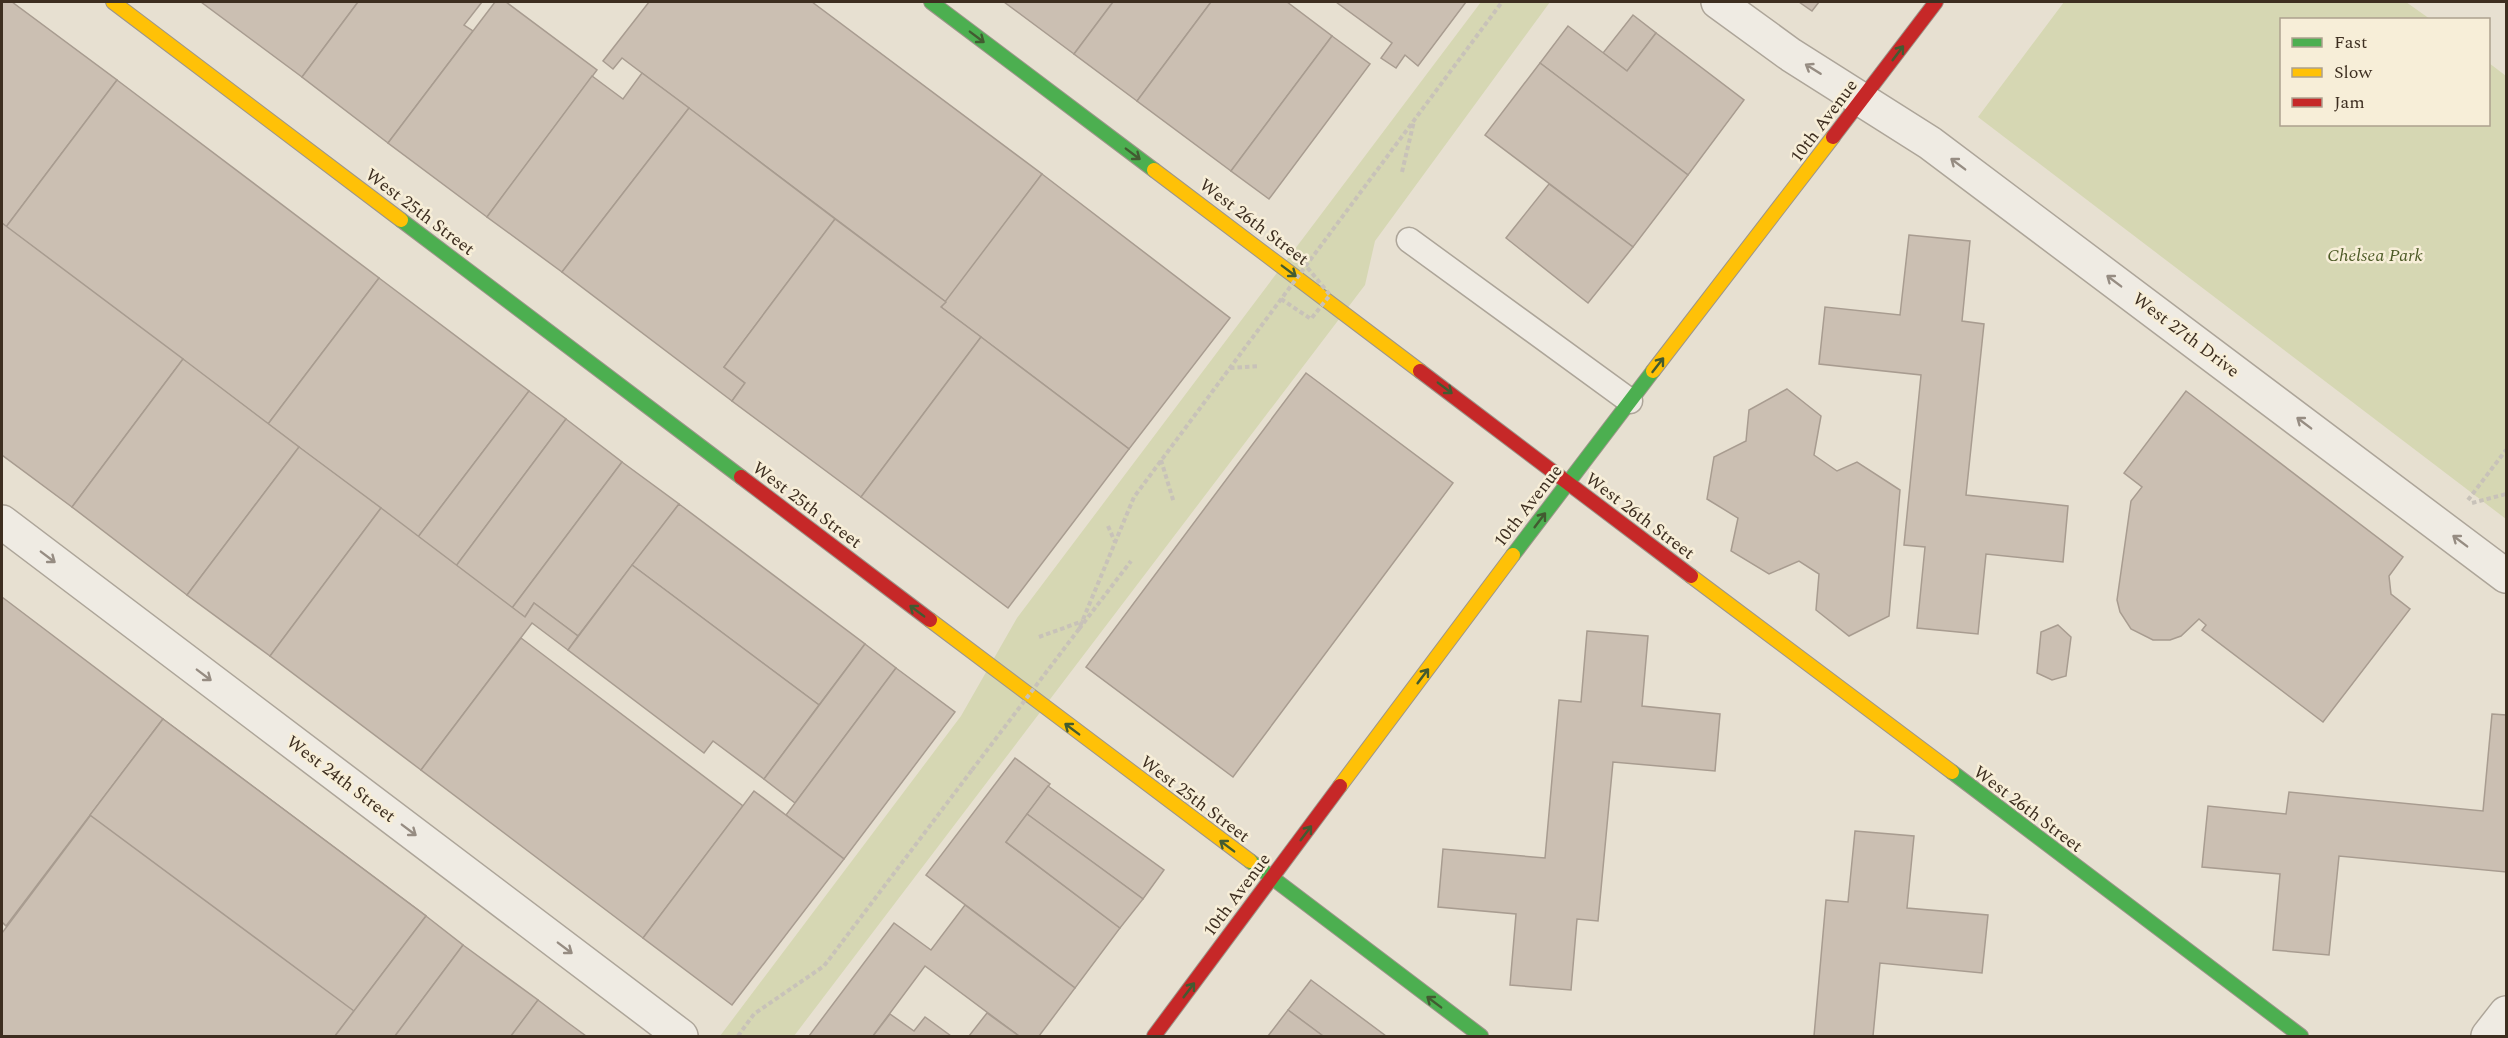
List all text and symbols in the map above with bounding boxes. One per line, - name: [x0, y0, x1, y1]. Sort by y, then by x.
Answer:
- legend: [2280, 18, 2490, 126]
- text: Fast: [2334, 29, 2367, 56]
- one-way arrow: [969, 30, 985, 43]
- one-way arrow: [1891, 45, 1904, 61]
- text: Slow: [2334, 59, 2373, 86]
- one-way arrow: [1805, 63, 1822, 75]
- street label: 10th Avenue: [1783, 73, 1865, 169]
- text: Jam: [2334, 89, 2365, 116]
- one-way arrow: [1125, 147, 1141, 160]
- one-way arrow: [1951, 158, 1967, 170]
- street label: West 25th Street: [360, 162, 480, 262]
- street label: West 26th Street: [1194, 172, 1314, 272]
- park label: Chelsea Park: [2327, 242, 2423, 269]
- one-way arrow: [1281, 265, 1297, 277]
- one-way arrow: [2107, 275, 2123, 288]
- street label: West 27th Drive: [2127, 286, 2245, 384]
- one-way arrow: [1651, 358, 1664, 374]
- one-way arrow: [1437, 381, 1453, 394]
- one-way arrow: [2296, 417, 2312, 430]
- street label: West 25th Street: [747, 455, 867, 555]
- street label: 10th Avenue: [1487, 459, 1569, 553]
- street label: West 26th Street: [1580, 466, 1700, 566]
- one-way arrow: [1533, 513, 1546, 529]
- one-way arrow: [2452, 534, 2468, 547]
- one-way arrow: [40, 551, 56, 563]
- one-way arrow: [909, 604, 925, 617]
- one-way arrow: [195, 668, 211, 681]
- one-way arrow: [1416, 669, 1429, 685]
- one-way arrow: [1064, 722, 1080, 735]
- street label: West 24th Street: [281, 729, 401, 829]
- street label: West 25th Street: [1135, 749, 1255, 849]
- street label: West 26th Street: [1968, 759, 2088, 859]
- one-way arrow: [401, 824, 417, 837]
- one-way arrow: [1300, 825, 1313, 841]
- one-way arrow: [1220, 840, 1236, 853]
- street label: 10th Avenue: [1196, 847, 1278, 943]
- one-way arrow: [556, 942, 572, 955]
- one-way arrow: [1183, 982, 1195, 998]
- one-way arrow: [1426, 995, 1442, 1008]

